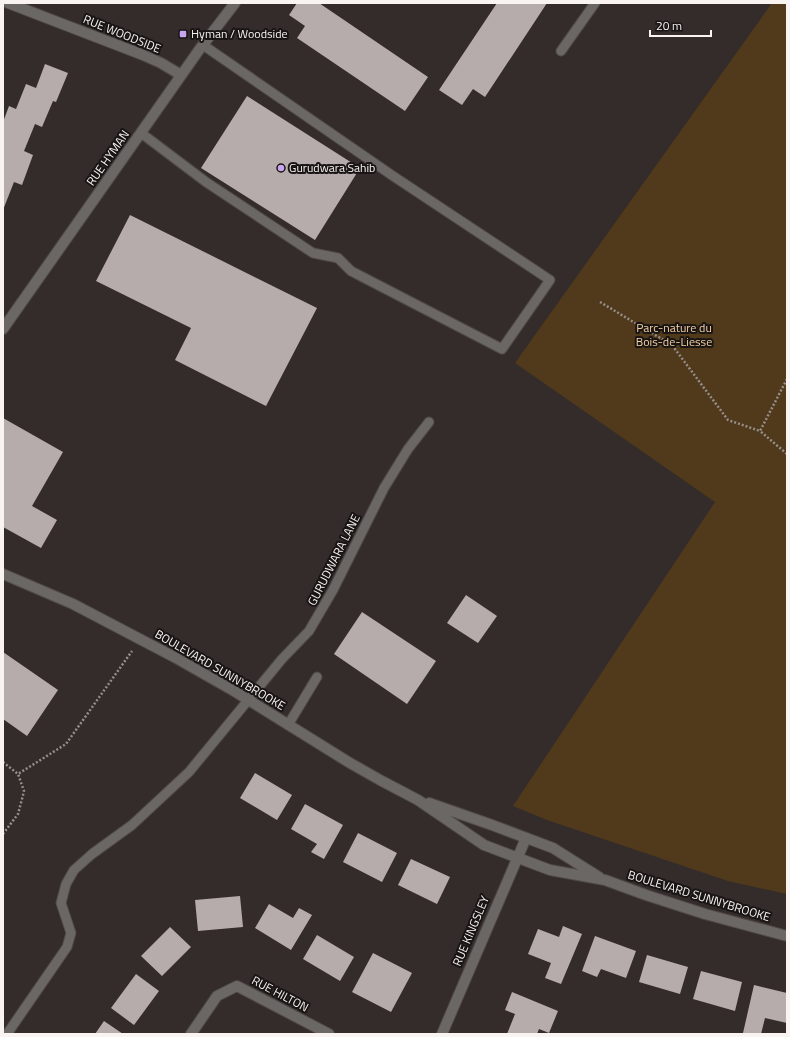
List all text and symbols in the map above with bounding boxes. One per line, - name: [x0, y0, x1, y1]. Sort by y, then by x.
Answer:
- street label: RUE WOODSIDE: [80, 9, 164, 58]
- scale bar: [650, 12, 711, 38]
- text: 20 m: [656, 16, 682, 35]
- place label: Hyman / Woodside: [191, 24, 288, 43]
- marker: Hyman / Woodside: [178, 29, 188, 39]
- street label: RUE HYMAN: [81, 126, 134, 189]
- place label: Gurudwara Sahib: [289, 158, 375, 177]
- marker: Gurudwara Sahib: [276, 163, 286, 173]
- park label: Parc-nature du Bois-de-Liesse: [636, 318, 712, 351]
- street label: GURUDWARA LANE: [302, 510, 365, 609]
- street label: BOULEVARD SUNNYBROOKE: [151, 624, 289, 715]
- street label: BOULEVARD SUNNYBROOKE: [626, 865, 773, 926]
- street label: RUE KINGSLEY: [447, 892, 494, 969]
- street label: RUE HILTON: [248, 971, 312, 1017]

